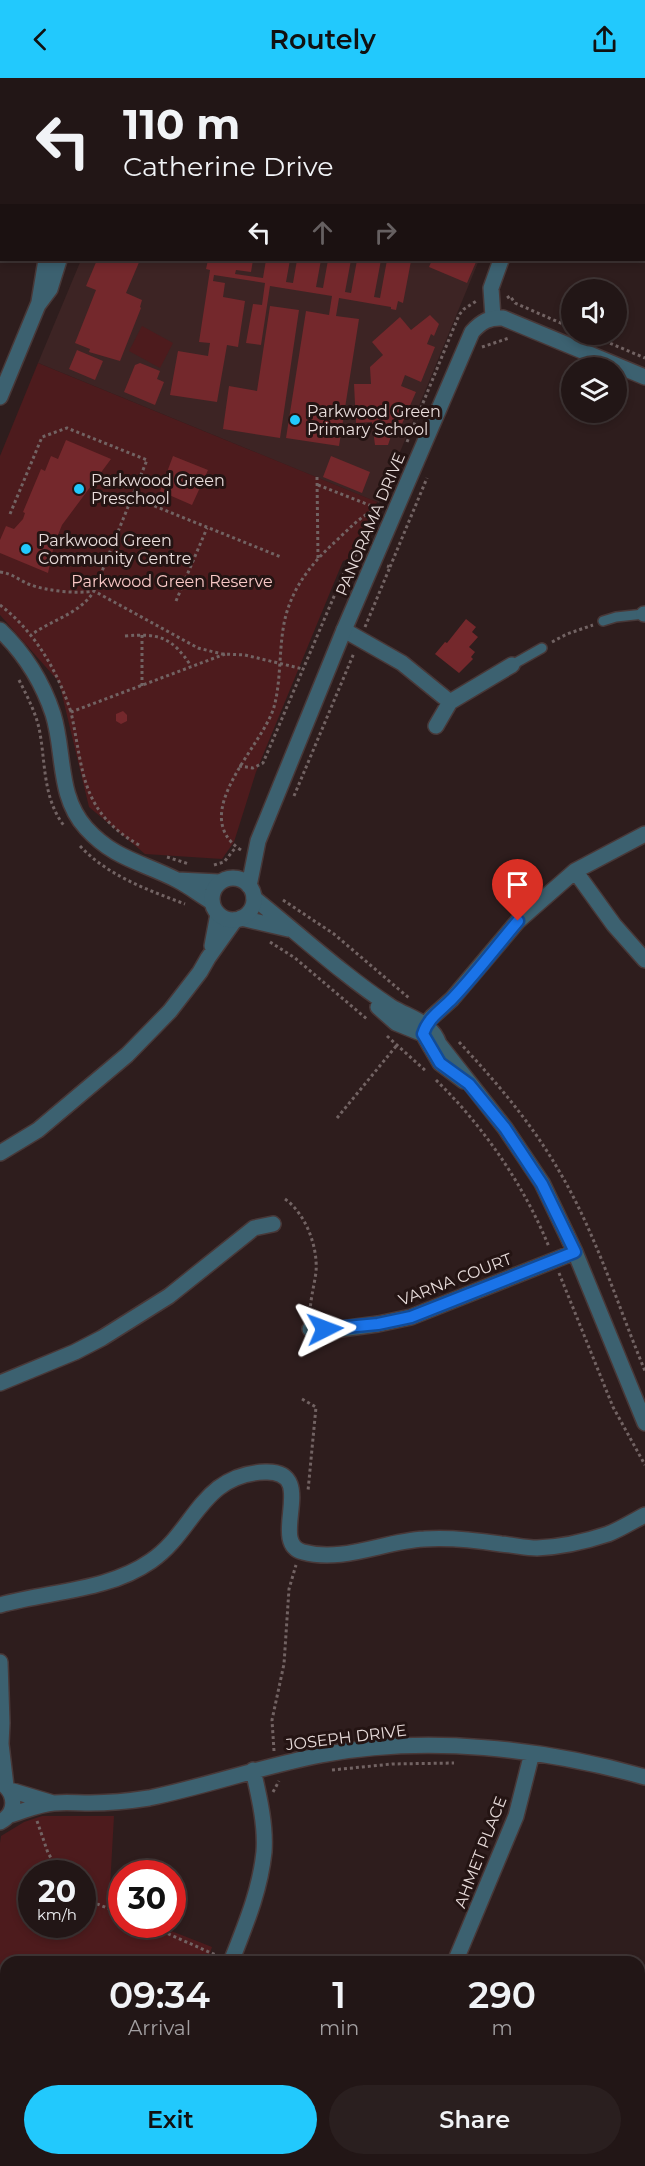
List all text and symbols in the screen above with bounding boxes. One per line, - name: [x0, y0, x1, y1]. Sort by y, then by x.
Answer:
- icon: back: [24, 23, 57, 56]
- text: Routely: [269, 23, 376, 56]
- icon: share: [588, 23, 621, 56]
- text: 110 m: [123, 98, 240, 150]
- icon: left: [24, 102, 102, 180]
- text: Catherine Drive: [123, 150, 334, 183]
- icon: left: [243, 216, 276, 249]
- icon: ahead: [306, 216, 339, 249]
- icon: right: [369, 216, 402, 249]
- map controls: [561, 279, 627, 423]
- button: sound: [561, 279, 627, 345]
- button: layers: [561, 357, 627, 423]
- place label: Parkwood Green Primary School: [307, 402, 441, 439]
- marker: Parkwood Green Primary School: [288, 413, 302, 427]
- street label: PANORAMA DRIVE: [332, 450, 409, 599]
- place label: Parkwood Green Preschool: [91, 471, 225, 508]
- marker: Parkwood Green Preschool: [72, 482, 86, 496]
- place label: Parkwood Green Community Centre: [38, 531, 191, 568]
- marker: Parkwood Green Community Centre: [19, 542, 33, 556]
- park label: Parkwood Green Reserve: [71, 572, 273, 591]
- pin: [492, 859, 543, 921]
- icon: arrive: [501, 868, 534, 901]
- street label: VARNA COURT: [396, 1249, 515, 1310]
- position arrow: [293, 1297, 357, 1361]
- street label: JOSEPH DRIVE: [284, 1721, 408, 1754]
- street label: AHMET PLACE: [450, 1794, 510, 1911]
- speed limit sign: 30: [108, 1860, 186, 1938]
- text: 20: [38, 1873, 76, 1910]
- text: km/h: [37, 1905, 77, 1924]
- text: 09:34: [109, 1973, 210, 2017]
- text: 1: [332, 1973, 346, 2017]
- text: 290: [468, 1973, 536, 2017]
- text: Arrival: [128, 2016, 191, 2040]
- text: min: [319, 2016, 359, 2040]
- text: m: [491, 2016, 513, 2040]
- button: Exit: [24, 2085, 317, 2154]
- button: Share: [329, 2085, 621, 2154]

